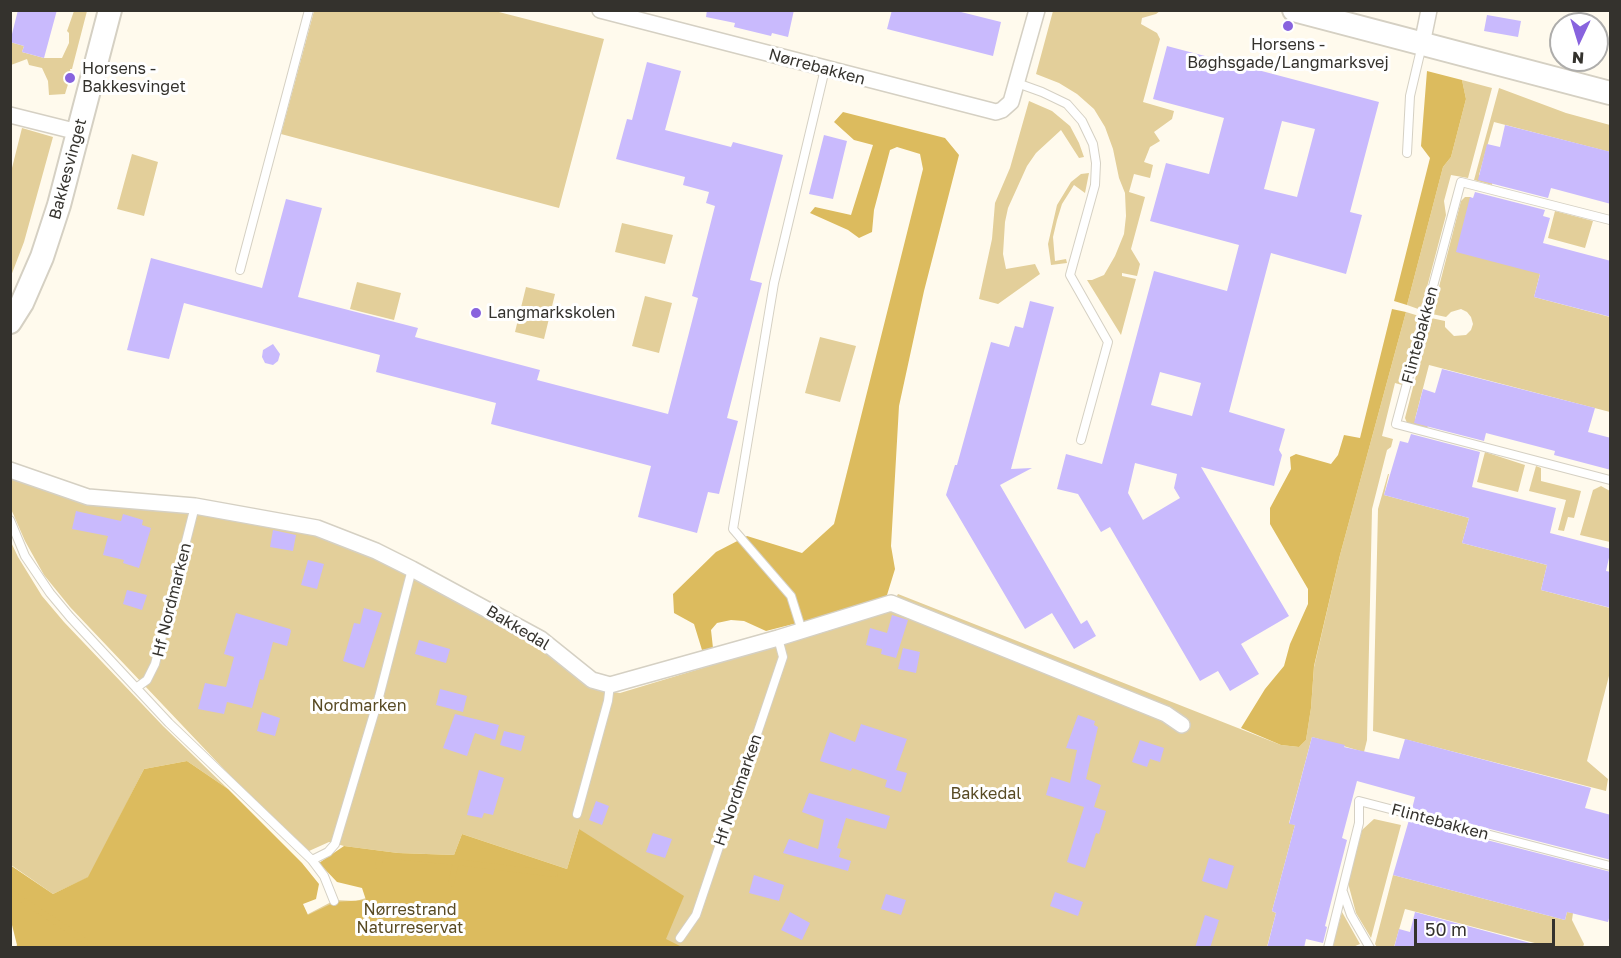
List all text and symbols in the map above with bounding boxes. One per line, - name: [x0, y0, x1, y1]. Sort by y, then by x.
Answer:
- north arrow: [1549, 12, 1609, 72]
- marker: Horsens - Bøghsgade/Langmarksvej: [1281, 19, 1295, 33]
- place label: Horsens - Bøghsgade/Langmarksvej: [1187, 35, 1389, 73]
- street label: Nørrebakken: [767, 45, 867, 89]
- text: N: [1571, 48, 1585, 68]
- place label: Horsens - Bakkesvinget: [82, 59, 186, 97]
- marker: Horsens - Bakkesvinget: [63, 71, 77, 85]
- street label: Bakkesvinget: [45, 116, 91, 222]
- street label: Flintebakken: [1398, 284, 1442, 386]
- place label: Langmarkskolen: [488, 303, 615, 323]
- marker: Langmarkskolen: [469, 306, 483, 320]
- street label: Hf Nordmarken: [149, 541, 195, 659]
- street label: Bakkedal: [483, 602, 553, 654]
- park label: Nordmarken: [312, 696, 406, 716]
- street label: Hf Nordmarken: [710, 732, 766, 848]
- park label: Bakkedal: [951, 784, 1021, 804]
- street label: Flintebakken: [1389, 800, 1491, 844]
- park label: Nørrestrand Naturreservat: [357, 900, 463, 938]
- scale bar: [1417, 907, 1558, 945]
- text: 50 m: [1425, 918, 1467, 940]

